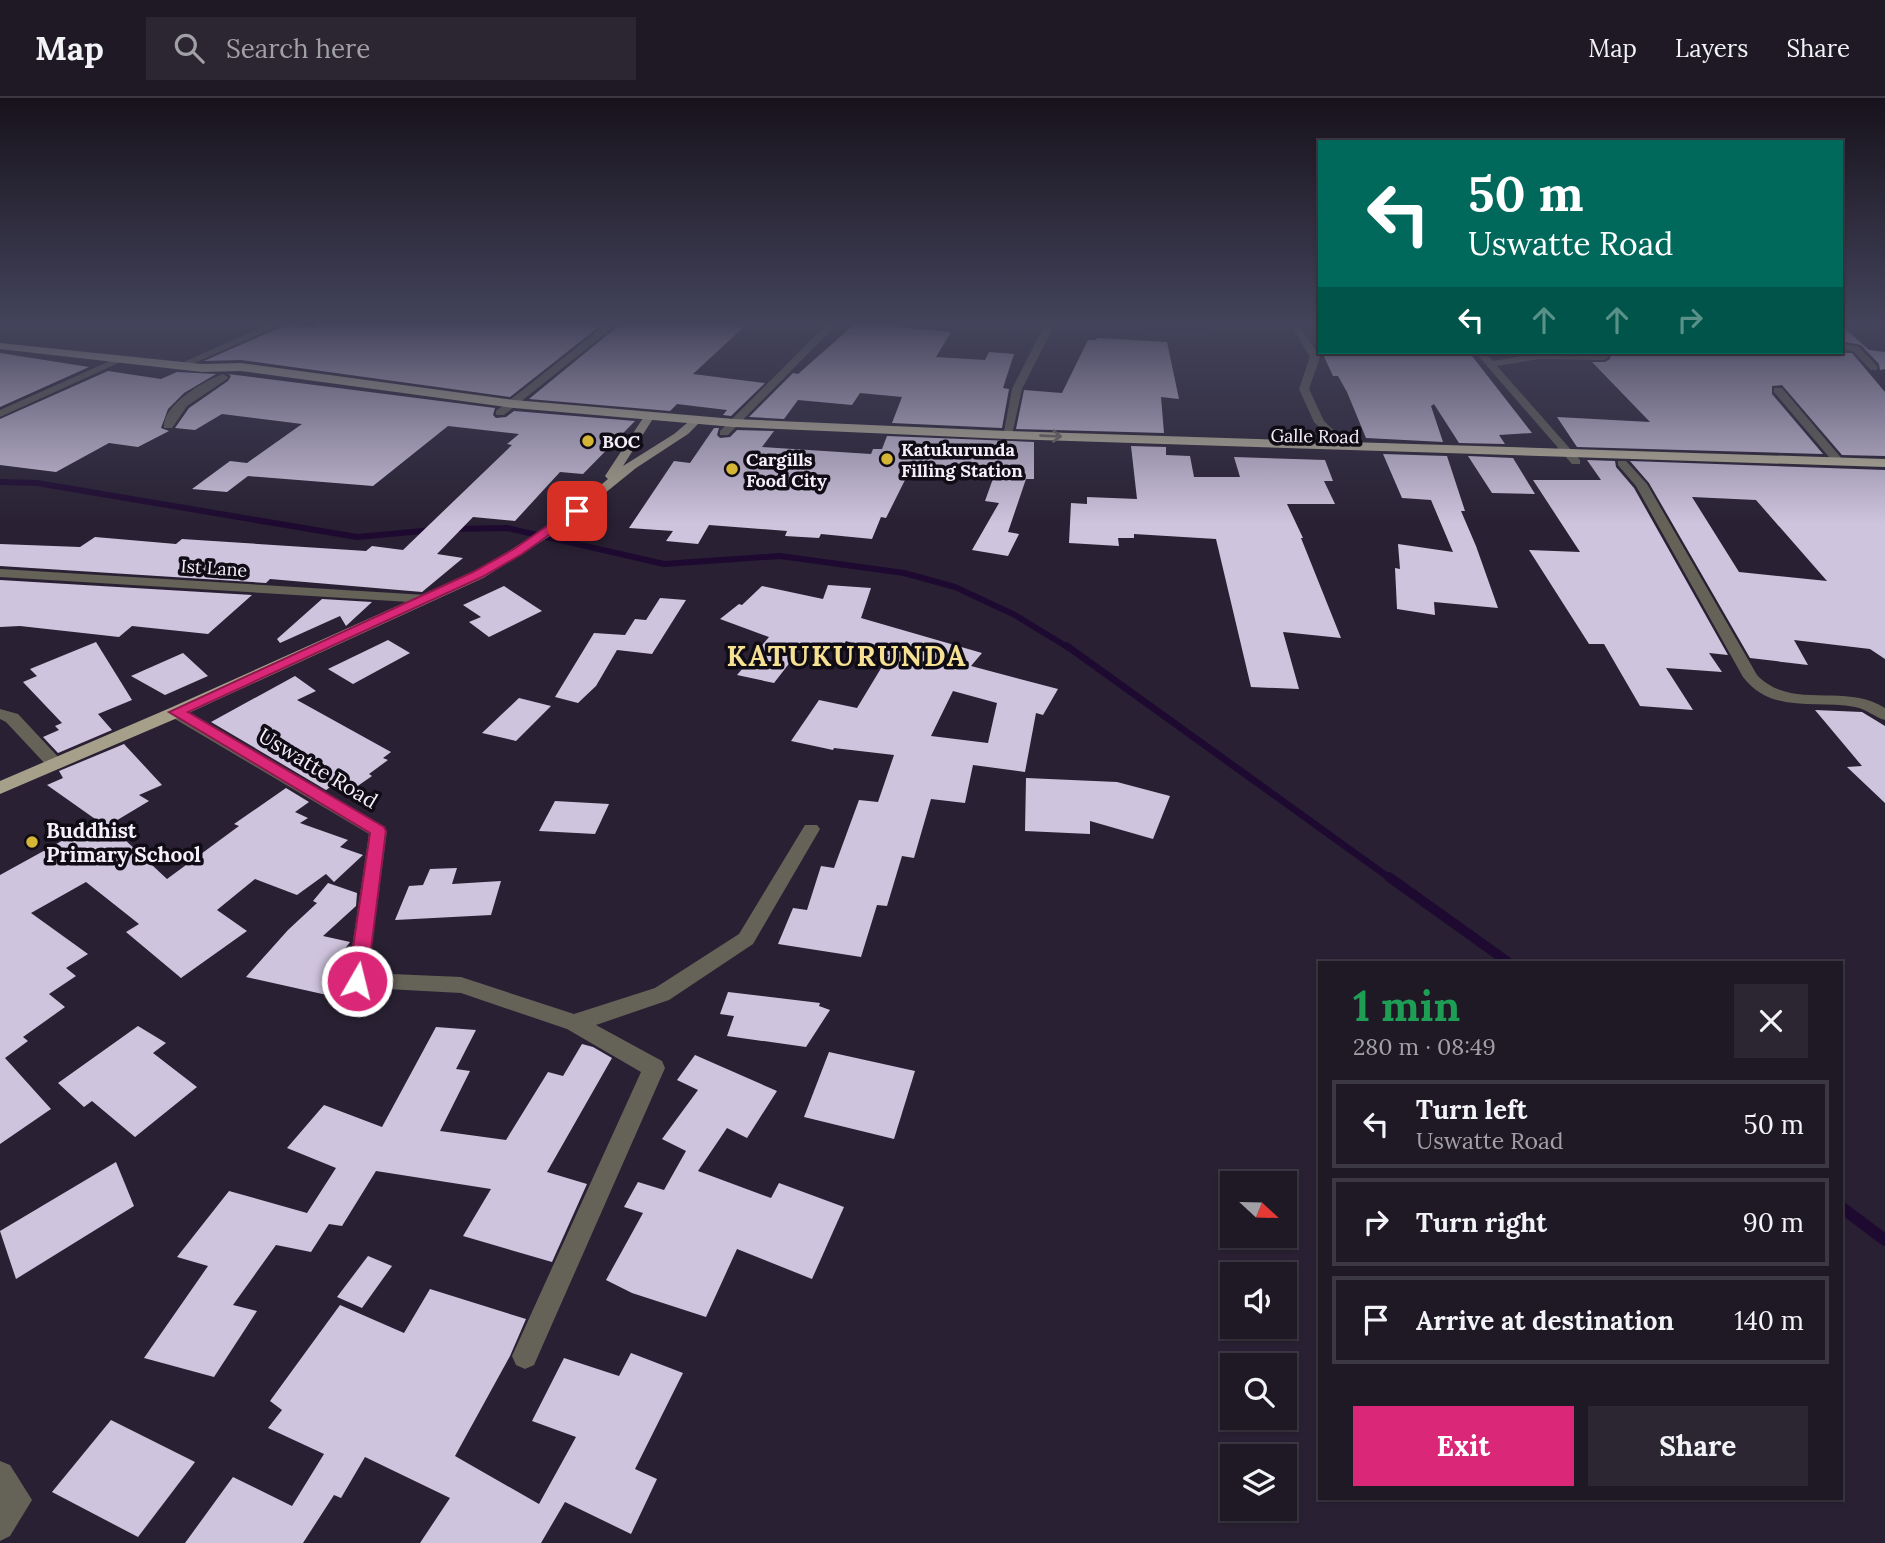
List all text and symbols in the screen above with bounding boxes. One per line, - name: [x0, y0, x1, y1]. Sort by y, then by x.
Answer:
- search box: [146, 17, 636, 80]
- text: Map: [35, 27, 104, 69]
- icon: search: [170, 29, 208, 67]
- text: Search here: [226, 32, 370, 65]
- text: Map: [1588, 33, 1637, 64]
- text: Layers: [1675, 33, 1748, 64]
- text: Share: [1786, 33, 1850, 64]
- text: 50 m: [1468, 162, 1584, 224]
- icon: left: [1353, 168, 1444, 259]
- text: Uswatte Road: [1468, 223, 1673, 264]
- icon: left: [1452, 301, 1490, 339]
- icon: ahead: [1525, 301, 1563, 339]
- icon: ahead: [1598, 301, 1636, 339]
- icon: right: [1671, 301, 1709, 339]
- street label: Galle Road: [1270, 424, 1360, 448]
- place label: BOC: [602, 430, 641, 453]
- one-way arrow: [1039, 430, 1062, 443]
- marker: BOC: [580, 433, 596, 449]
- place label: Katukurunda Filling Station: [901, 438, 1023, 482]
- place label: Cargills Food City: [746, 448, 827, 492]
- marker: Katukurunda Filling Station: [879, 451, 895, 467]
- marker: Cargills Food City: [724, 461, 740, 477]
- pin: [547, 481, 607, 541]
- icon: arrive: [558, 492, 596, 530]
- street label: Ist Lane: [180, 554, 248, 582]
- district label: KATUKURUNDA: [727, 638, 967, 674]
- street label: Uswatte Road: [253, 722, 383, 814]
- place label: Buddhist Primary School: [46, 817, 201, 868]
- marker: Buddhist Primary School: [24, 834, 40, 850]
- position arrow: [320, 944, 394, 1018]
- text: 1 min: [1353, 979, 1460, 1033]
- button: close: [1734, 984, 1808, 1058]
- text: 280 m · 08:49: [1353, 1032, 1496, 1061]
- text: Turn left: [1416, 1093, 1527, 1126]
- icon: left: [1357, 1105, 1395, 1143]
- text: 50 m: [1744, 1108, 1804, 1141]
- text: Uswatte Road: [1416, 1126, 1564, 1155]
- north arrow: [1220, 1171, 1297, 1248]
- map controls: [1220, 1171, 1297, 1521]
- icon: right: [1357, 1203, 1395, 1241]
- text: Turn right: [1416, 1206, 1547, 1239]
- text: 90 m: [1743, 1206, 1804, 1239]
- button: sound: [1220, 1262, 1297, 1339]
- icon: arrive: [1357, 1301, 1395, 1339]
- text: Arrive at destination: [1416, 1304, 1674, 1337]
- text: 140 m: [1734, 1304, 1804, 1337]
- button: search: [1220, 1353, 1297, 1430]
- button: Exit: [1353, 1406, 1574, 1486]
- button: Share: [1588, 1406, 1808, 1486]
- button: layers: [1220, 1444, 1297, 1521]

